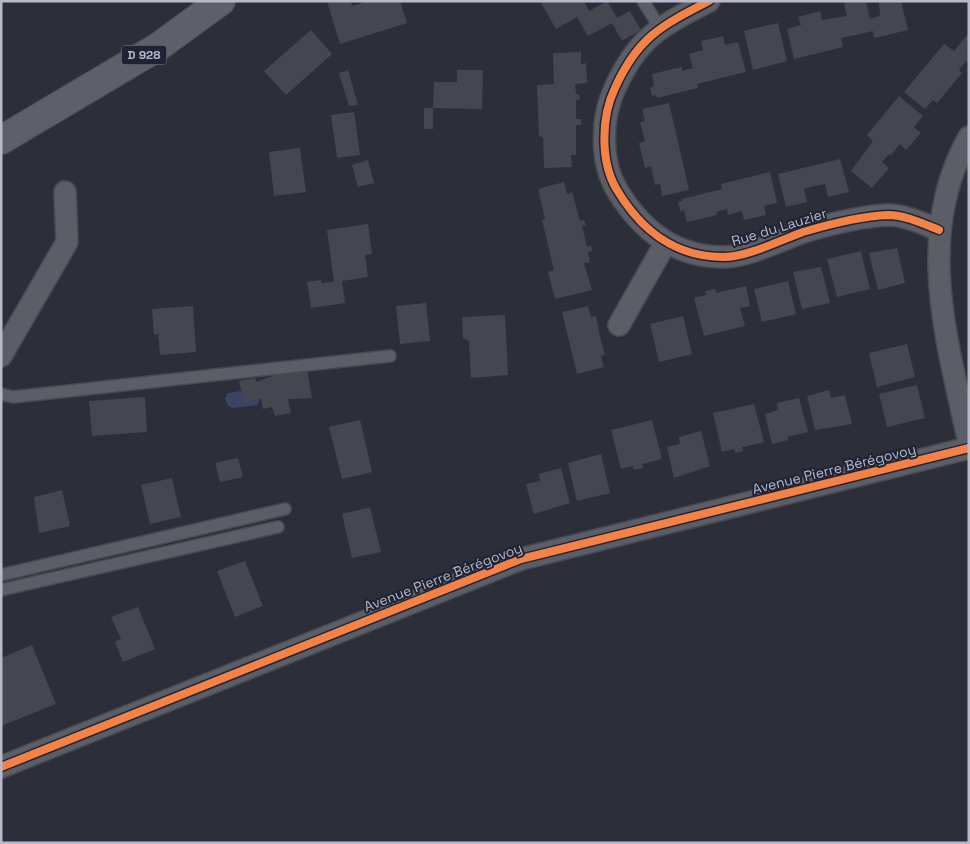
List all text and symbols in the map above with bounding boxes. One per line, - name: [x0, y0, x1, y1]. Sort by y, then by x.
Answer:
- road number: D 928: [122, 46, 166, 64]
- street label: Rue du Lauzier: [729, 204, 829, 250]
- street label: Avenue Pierre Bérégovoy: [750, 440, 918, 498]
- street label: Avenue Pierre Bérégovoy: [361, 538, 525, 616]

